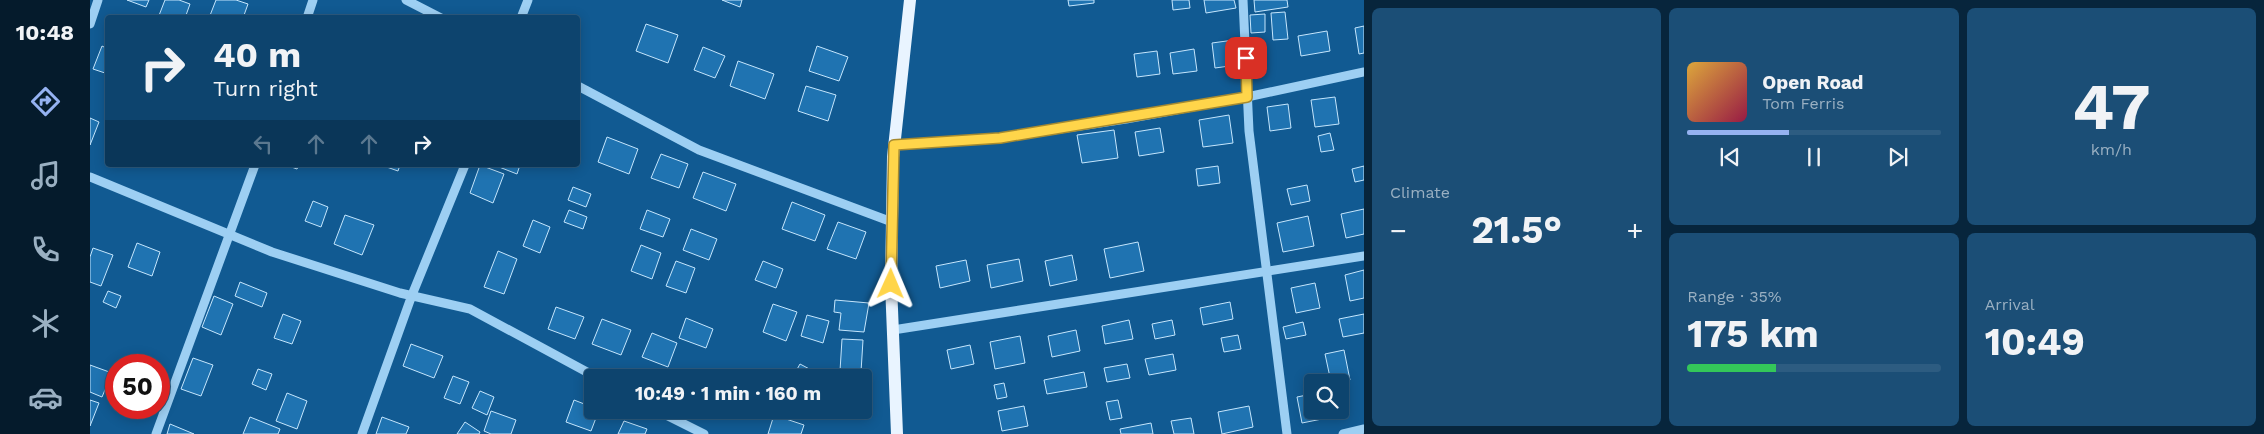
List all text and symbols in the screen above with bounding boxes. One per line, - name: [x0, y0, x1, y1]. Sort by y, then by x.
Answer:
- text: 10:48: [16, 20, 74, 45]
- text: 40 m: [213, 34, 301, 76]
- icon: right: [130, 35, 195, 100]
- pin: [1225, 37, 1267, 79]
- icon: arrive: [1232, 44, 1260, 72]
- text: 47: [2072, 69, 2150, 145]
- text: Open Road: [1762, 71, 1864, 94]
- text: Turn right: [213, 76, 318, 101]
- icon: directions: [28, 84, 63, 119]
- text: Tom Ferris: [1762, 94, 1844, 113]
- icon: left: [249, 130, 277, 158]
- icon: ahead: [302, 130, 330, 158]
- icon: ahead: [355, 130, 383, 158]
- icon: right: [408, 130, 436, 158]
- text: km/h: [2091, 140, 2132, 159]
- icon: previous: [1716, 143, 1744, 171]
- icon: pause: [1800, 143, 1828, 171]
- icon: next: [1884, 143, 1912, 171]
- icon: music: [28, 158, 63, 193]
- text: Climate: [1390, 183, 1450, 202]
- text: 21.5°: [1471, 208, 1562, 252]
- text: −: [1390, 214, 1407, 247]
- text: +: [1626, 214, 1643, 247]
- icon: phone: [28, 232, 63, 267]
- position arrow: [864, 257, 916, 309]
- text: Range · 35%: [1687, 287, 1782, 306]
- text: Arrival: [1985, 295, 2035, 314]
- icon: climate: [28, 306, 63, 341]
- text: 175 km: [1687, 312, 1819, 356]
- text: 10:49: [1985, 320, 2085, 364]
- speed limit sign: 50: [105, 354, 170, 419]
- map controls: [1304, 374, 1349, 419]
- button: search: [1304, 374, 1349, 419]
- icon: car: [28, 380, 63, 415]
- text: 10:49 · 1 min · 160 m: [635, 382, 821, 405]

